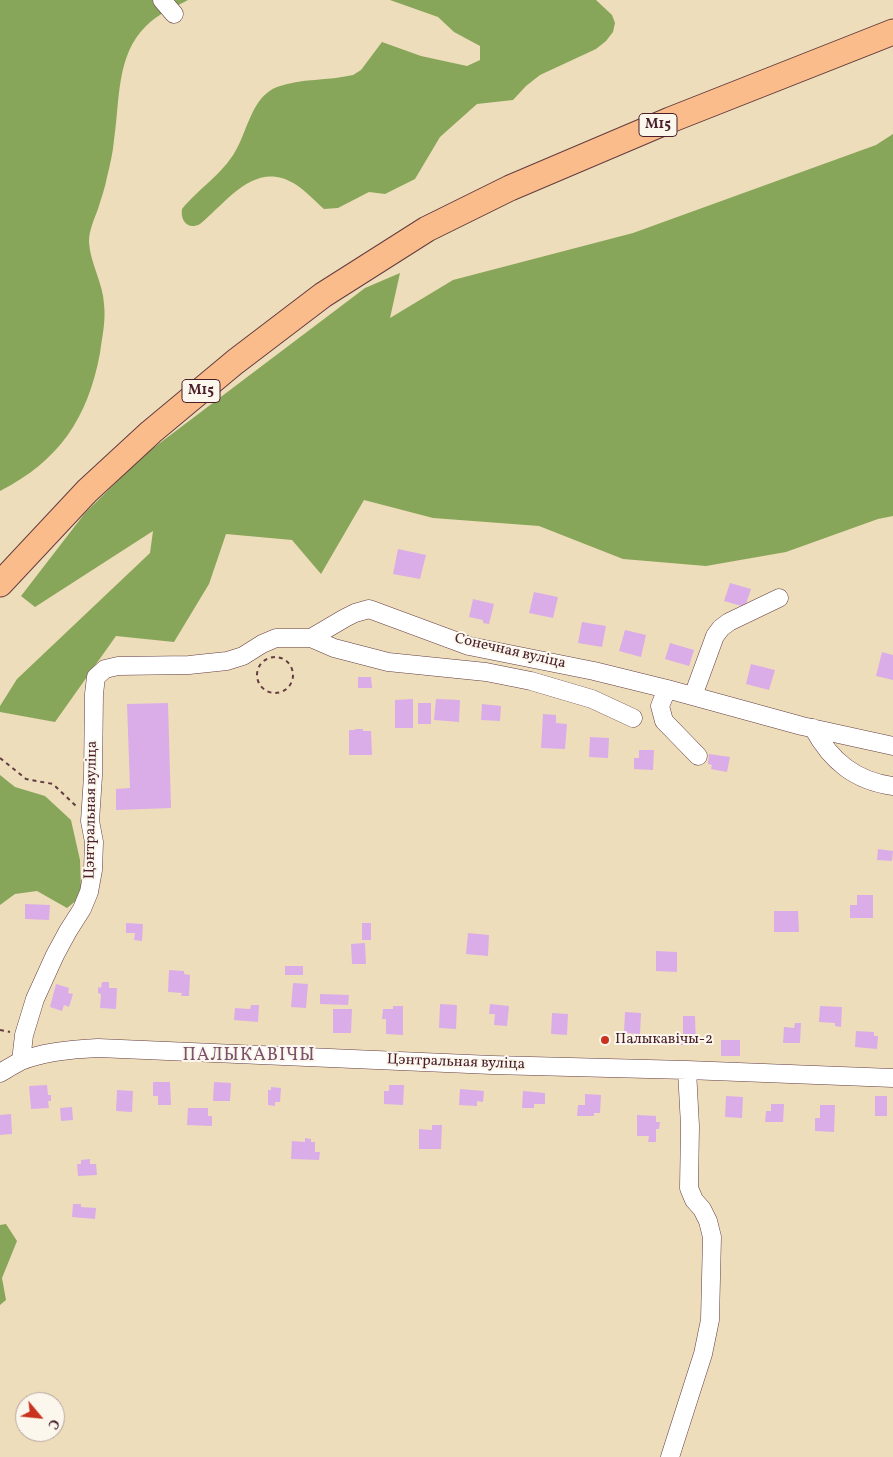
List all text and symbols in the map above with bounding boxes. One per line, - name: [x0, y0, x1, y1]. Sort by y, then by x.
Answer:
- road number: М15: [639, 114, 677, 136]
- road number: М15: [182, 380, 220, 402]
- street label: Сонечная вуліца: [453, 630, 567, 674]
- street label: Цэнтральная вуліца: [82, 741, 102, 879]
- place label: Палыкавічы-2: [615, 1031, 713, 1049]
- marker: Палыкавічы-2: [599, 1034, 611, 1046]
- district label: ПАЛЫКАВІЧЫ: [181, 1046, 317, 1068]
- street label: Цэнтральная вуліца: [387, 1052, 525, 1074]
- north arrow: [15, 1392, 65, 1442]
- text: С: [42, 1415, 63, 1432]

